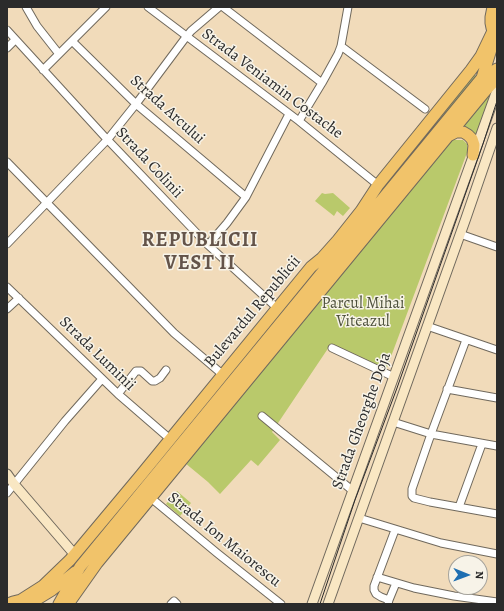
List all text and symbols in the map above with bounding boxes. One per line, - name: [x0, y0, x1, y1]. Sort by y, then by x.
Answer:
- street label: Strada Veniamin Costache: [198, 25, 346, 143]
- street label: Strada Arcului: [126, 71, 208, 149]
- street label: Strada Colinii: [111, 123, 187, 203]
- district label: REPUBLICII VEST II: [142, 229, 258, 276]
- street label: Bulevardul Republicii: [201, 252, 305, 372]
- park label: Parcul Mihai Viteazul: [322, 294, 404, 332]
- street label: Strada Luminii: [55, 313, 139, 395]
- street label: Strada Gheorghe Doja: [328, 350, 396, 492]
- street label: Strada Ion Maiorescu: [164, 488, 284, 592]
- north arrow: [448, 555, 488, 595]
- text: N: [472, 571, 487, 579]

